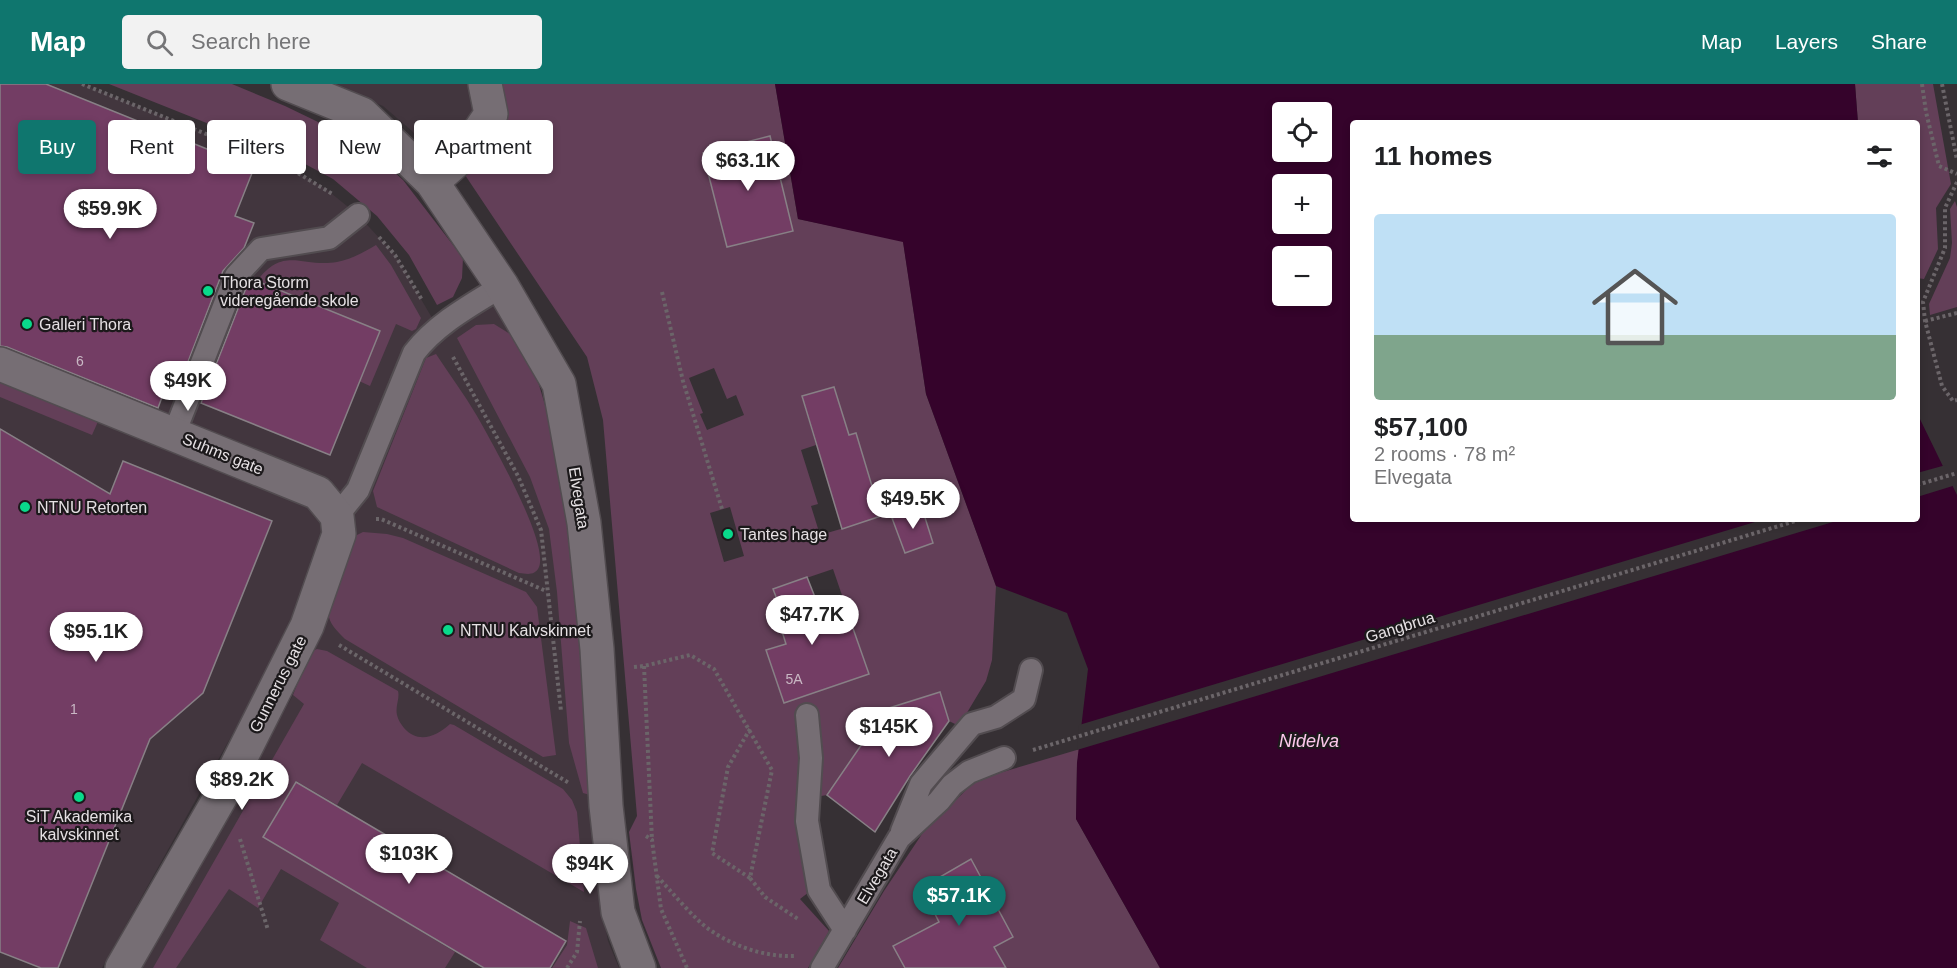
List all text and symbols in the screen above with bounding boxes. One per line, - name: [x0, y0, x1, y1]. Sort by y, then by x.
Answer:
- search box: [122, 15, 542, 69]
- text: Map: [30, 26, 86, 57]
- icon: search: [143, 26, 176, 59]
- text: Search here: [191, 29, 311, 54]
- text: Map: [1701, 30, 1742, 53]
- text: Layers: [1775, 30, 1838, 53]
- text: Share: [1871, 30, 1927, 53]
- map controls: [1272, 102, 1332, 306]
- button: locate: [1272, 102, 1332, 162]
- chip: Buy: [18, 120, 96, 174]
- chip: Rent: [108, 120, 195, 174]
- chip: Filters: [207, 120, 306, 174]
- chip: New: [318, 120, 402, 174]
- chip: Apartment: [414, 120, 553, 174]
- icon: filters: [1863, 140, 1896, 173]
- pin: $63.1K: [699, 141, 797, 192]
- text: 11 homes: [1374, 141, 1493, 171]
- text: $63.1K: [716, 149, 780, 171]
- button: +: [1272, 174, 1332, 234]
- pin: $59.9K: [61, 189, 159, 240]
- text: $59.9K: [78, 197, 142, 219]
- button: −: [1272, 246, 1332, 306]
- icon: home: [1581, 253, 1689, 361]
- place label: Thora Storm videregående skole: [220, 274, 359, 309]
- marker: Thora Storm videregående skole: [201, 284, 215, 298]
- place label: Galleri Thora: [39, 316, 131, 333]
- marker: Galleri Thora: [20, 317, 34, 331]
- house number: 6: [76, 353, 84, 369]
- pin: $49K: [152, 361, 224, 412]
- text: $49K: [164, 369, 212, 391]
- text: $57,100: [1374, 412, 1468, 442]
- street label: Suhms gate: [180, 430, 266, 478]
- text: 2 rooms · 78 m²: [1374, 443, 1515, 465]
- street label: Elvegata: [566, 466, 592, 530]
- text: Elvegata: [1374, 466, 1452, 488]
- pin: $49.5K: [864, 479, 962, 530]
- text: $49.5K: [881, 487, 945, 509]
- place label: NTNU Retorten: [37, 499, 147, 516]
- marker: NTNU Retorten: [18, 500, 32, 514]
- place label: Tantes hage: [740, 526, 827, 543]
- marker: Tantes hage: [721, 527, 735, 541]
- pin: $47.7K: [763, 595, 861, 646]
- text: $47.7K: [780, 603, 844, 625]
- street label: Gangbrua: [1363, 608, 1437, 646]
- pin: $95.1K: [47, 612, 145, 663]
- text: $95.1K: [64, 620, 128, 642]
- place label: NTNU Kalvskinnet: [460, 622, 591, 639]
- marker: NTNU Kalvskinnet: [441, 623, 455, 637]
- street label: Gunnerus gate: [246, 633, 310, 735]
- house number: 5A: [785, 671, 803, 687]
- house number: 1: [70, 701, 78, 717]
- pin: $145K: [847, 707, 931, 758]
- text: $145K: [860, 715, 918, 737]
- water label: Nidelva: [1279, 731, 1339, 751]
- pin: $89.2K: [193, 760, 291, 811]
- text: $89.2K: [210, 768, 274, 790]
- marker: SiT Akademika kalvskinnet: [72, 790, 86, 804]
- place label: SiT Akademika kalvskinnet: [26, 808, 132, 843]
- pin: $103K: [367, 834, 451, 885]
- text: $103K: [380, 842, 438, 864]
- pin: $94K: [554, 844, 626, 895]
- street label: Elvegata: [854, 845, 900, 907]
- text: $94K: [566, 852, 614, 874]
- pin: $57.1K: [910, 876, 1008, 927]
- text: $57.1K: [927, 884, 991, 906]

